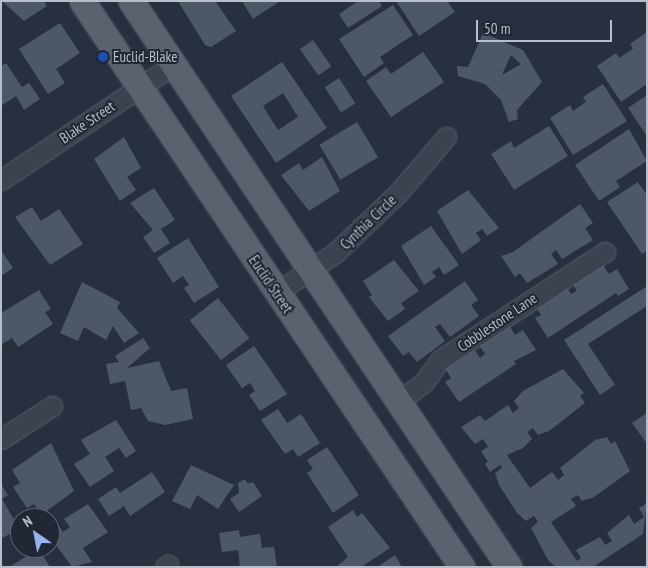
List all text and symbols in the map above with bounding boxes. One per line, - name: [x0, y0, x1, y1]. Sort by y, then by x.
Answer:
- scale bar: [478, 10, 614, 42]
- text: 50 m: [484, 19, 510, 38]
- place label: Euclid-Blake: [113, 48, 177, 66]
- marker: Euclid-Blake: [97, 51, 109, 63]
- street label: Blake Street: [56, 97, 118, 147]
- street label: Cynthia Circle: [336, 191, 400, 253]
- street label: Euclid Street: [245, 252, 297, 316]
- street label: Cobblestone Lane: [454, 289, 540, 355]
- north arrow: [10, 508, 60, 558]
- text: N: [19, 512, 35, 531]

